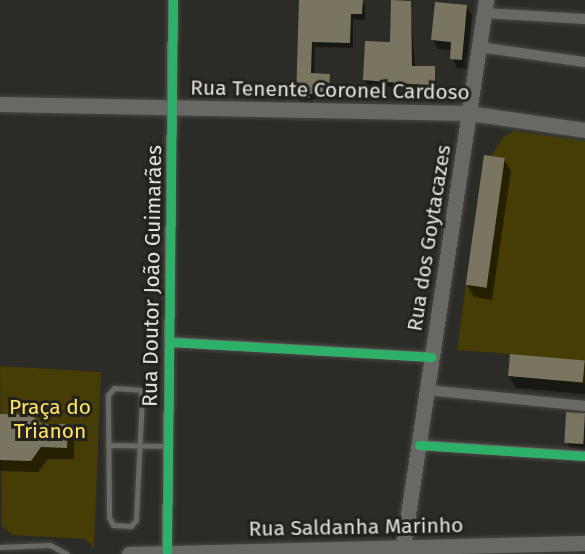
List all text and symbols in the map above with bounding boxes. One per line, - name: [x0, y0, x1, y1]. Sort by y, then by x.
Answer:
- street label: Rua Tenente Coronel Cardoso: [190, 75, 470, 105]
- street label: Rua dos Goytacazes: [402, 143, 456, 333]
- street label: Rua Doutor João Guimarães: [137, 145, 167, 407]
- park label: Praça do Trianon: [9, 394, 91, 444]
- street label: Rua Saldanha Marinho: [248, 513, 464, 541]

